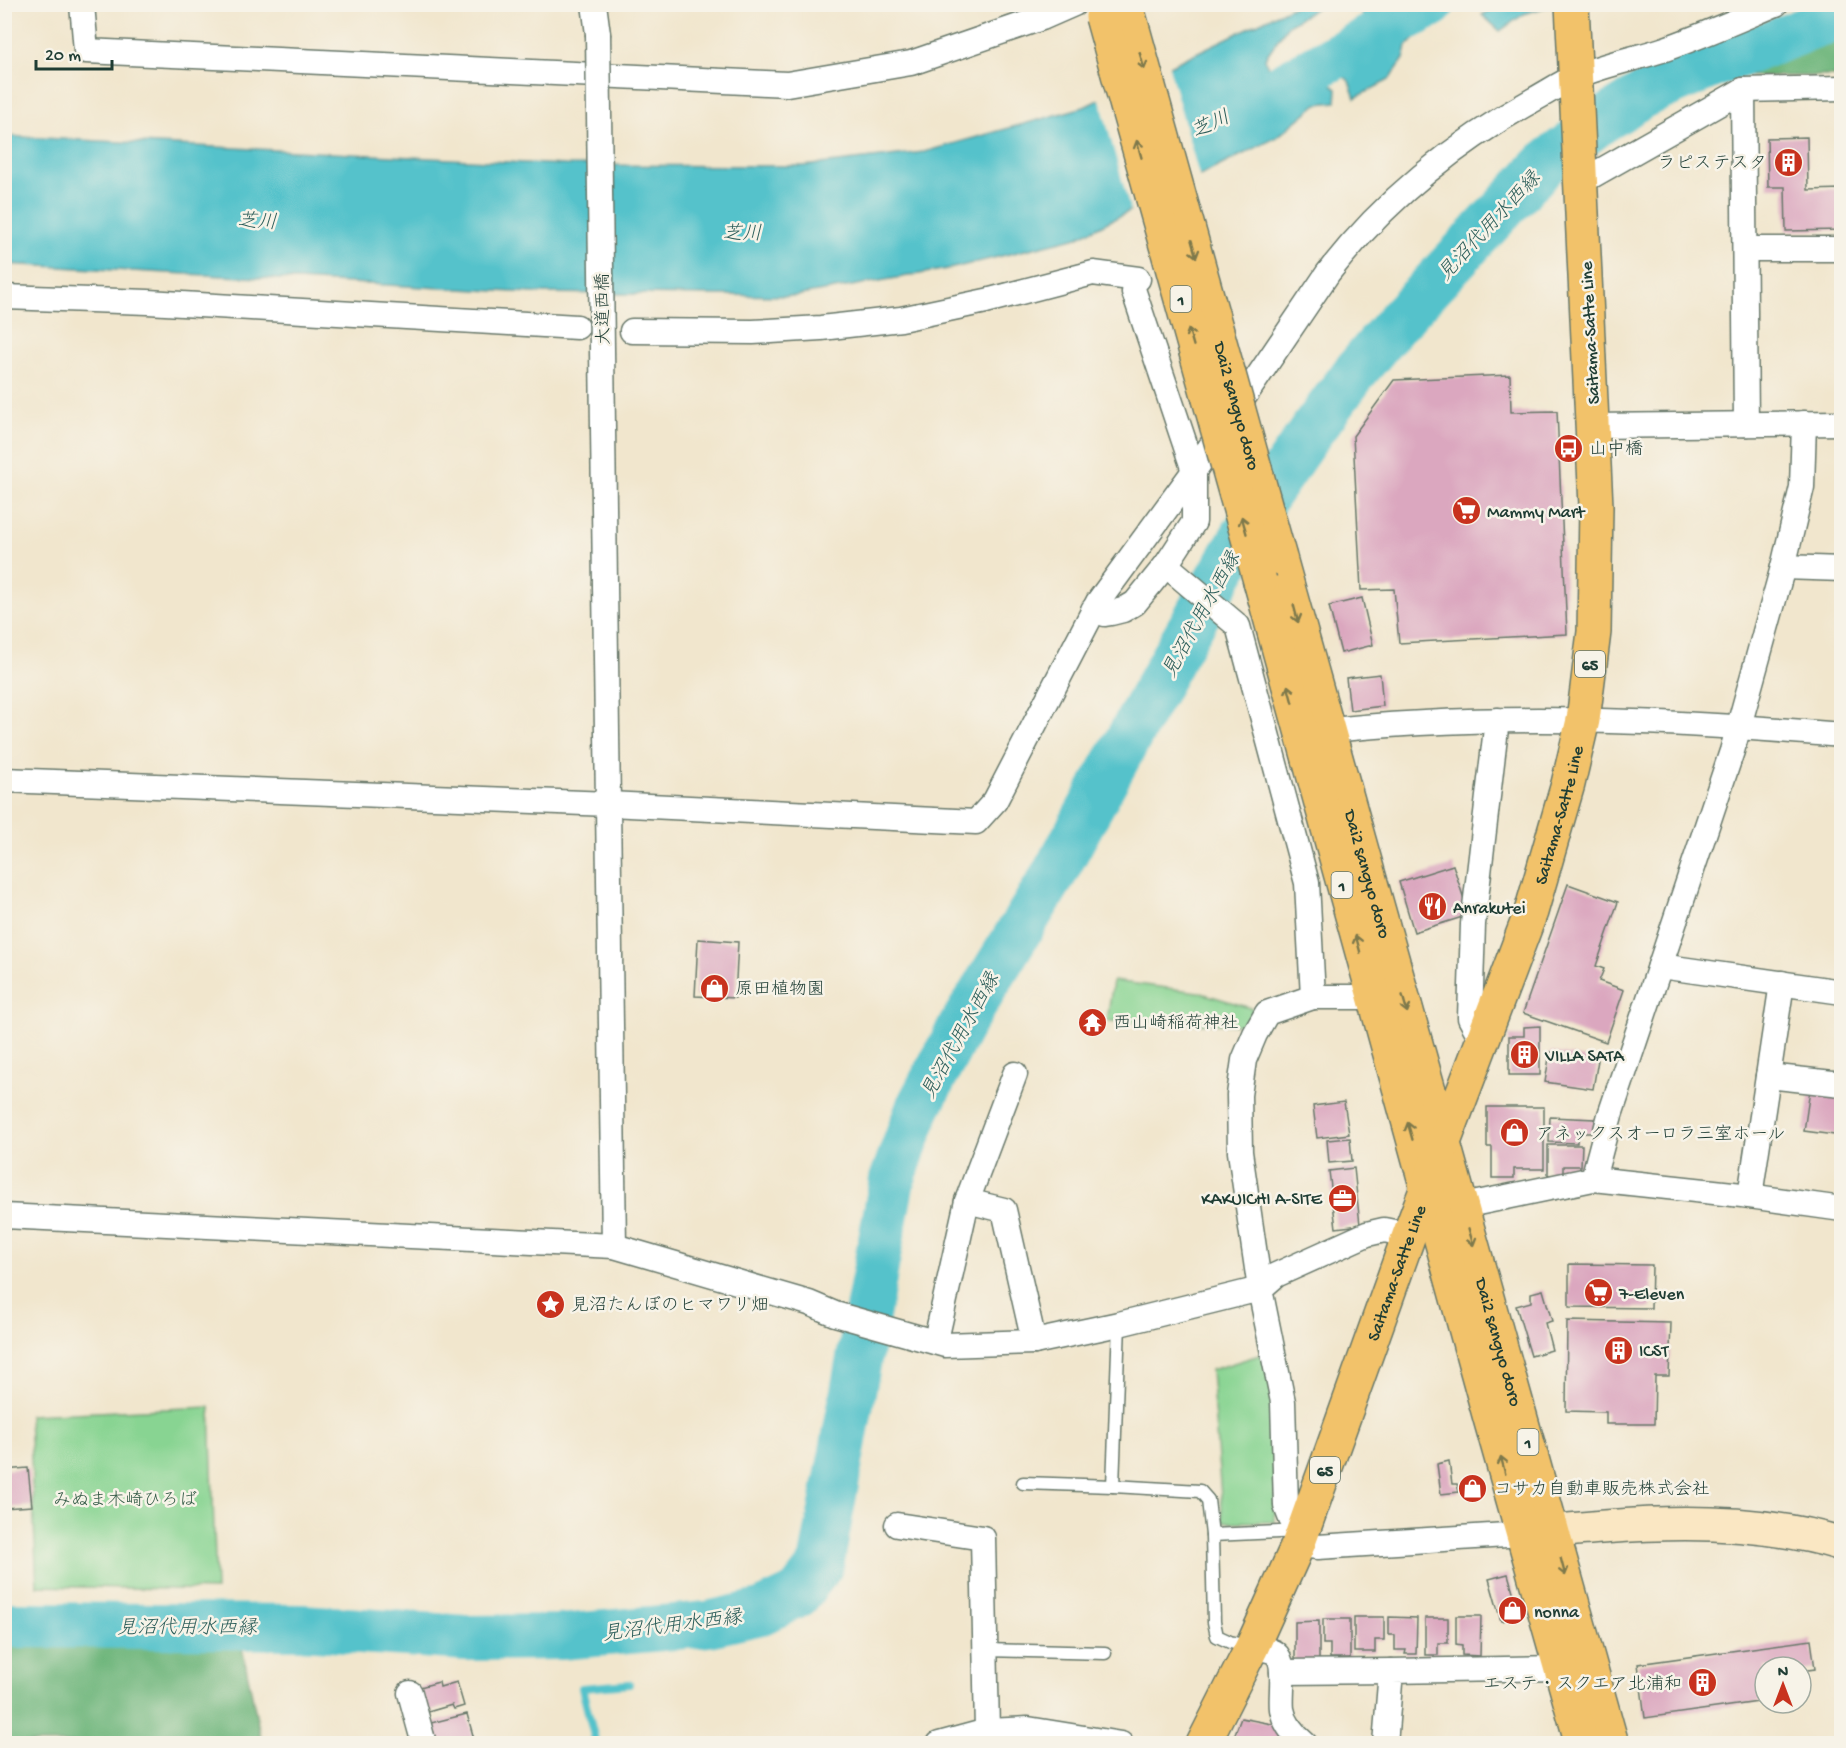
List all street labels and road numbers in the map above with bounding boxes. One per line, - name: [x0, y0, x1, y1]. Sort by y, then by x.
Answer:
- street label: Saitama-Satte Line: [1577, 260, 1606, 405]
- street label: 大道西橋: [592, 273, 616, 345]
- road number: 1: [1170, 286, 1192, 312]
- street label: Dai2 sangyo doro: [1207, 339, 1263, 473]
- road number: 65: [1575, 651, 1605, 677]
- street label: Saitama-Satte Line: [1531, 743, 1590, 887]
- street label: Dai2 sangyo doro: [1338, 807, 1394, 941]
- road number: 1: [1332, 872, 1352, 898]
- street label: Saitama-Satte Line: [1364, 1202, 1433, 1344]
- street label: Dai2 sangyo doro: [1469, 1275, 1525, 1409]
- road number: 1: [1518, 1429, 1538, 1455]
- road number: 65: [1310, 1457, 1340, 1483]

